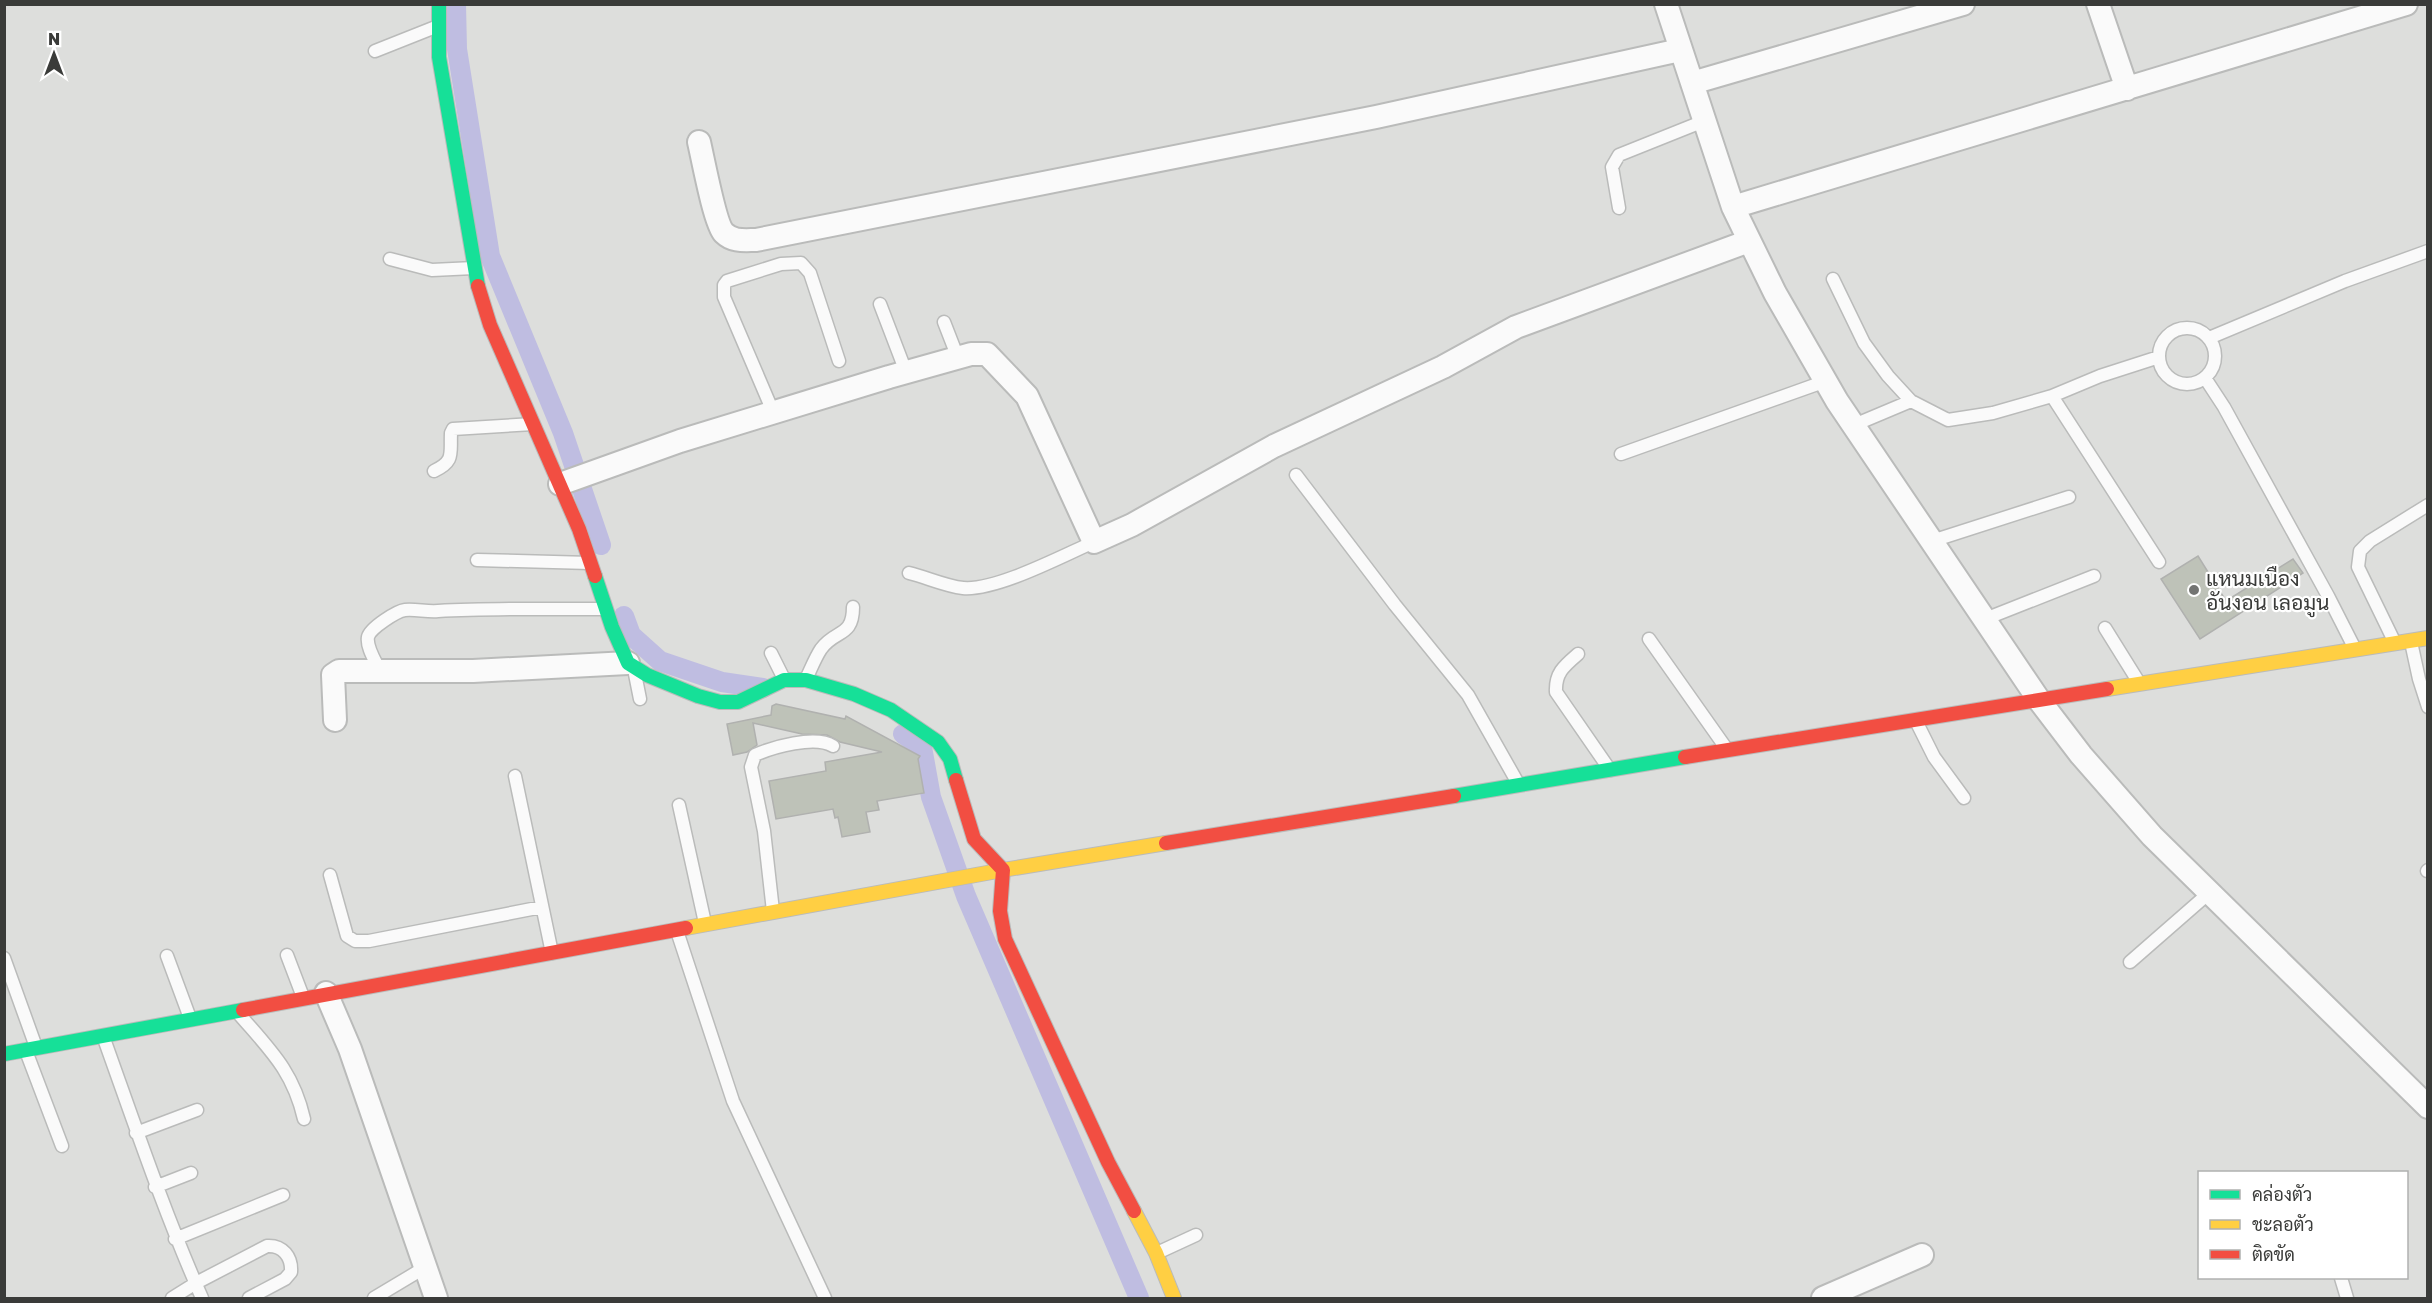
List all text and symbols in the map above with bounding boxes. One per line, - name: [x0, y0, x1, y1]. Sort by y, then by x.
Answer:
- north arrow: [24, 24, 84, 84]
- text: N: [48, 29, 60, 49]
- place label: แหนมเนือง อันงอน เลอมูน: [2206, 565, 2329, 618]
- marker: แหนมเนือง อันงอน เลอมูน: [2187, 583, 2201, 597]
- legend: [2198, 1171, 2408, 1279]
- text: คล่องตัว: [2252, 1183, 2312, 1205]
- text: ชะลอตัว: [2252, 1213, 2314, 1235]
- text: ติดขัด: [2252, 1243, 2295, 1265]

